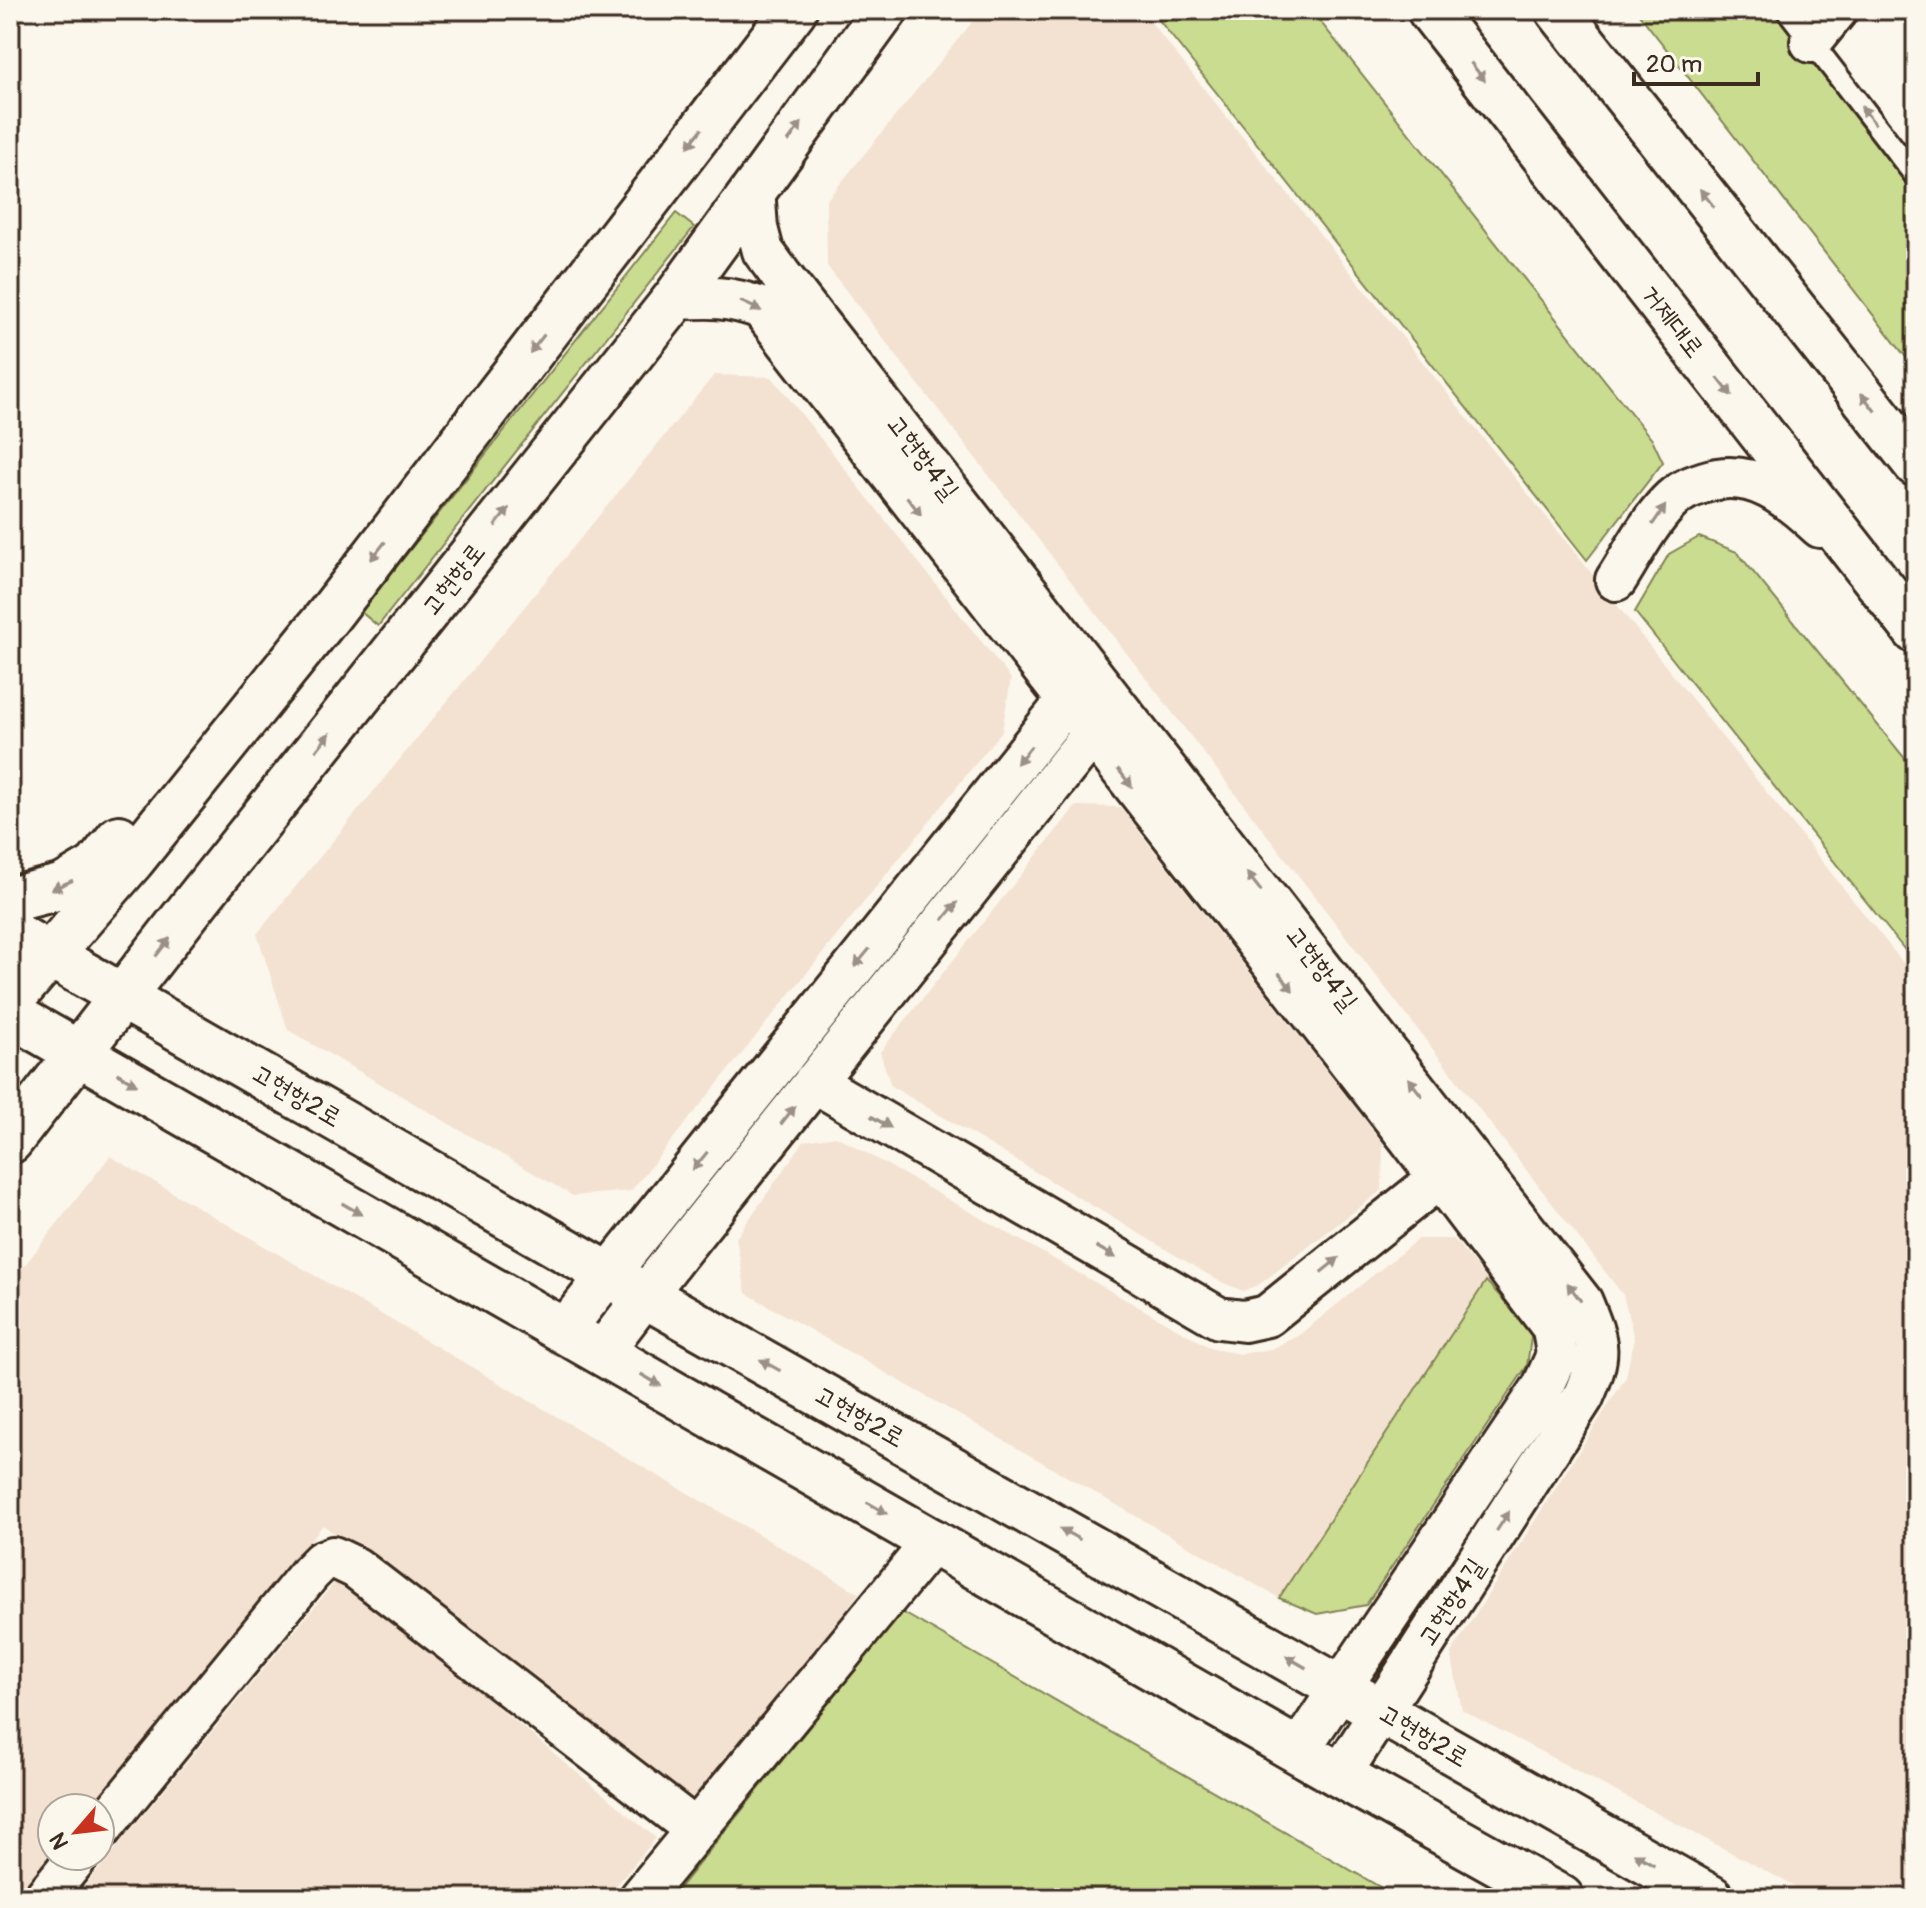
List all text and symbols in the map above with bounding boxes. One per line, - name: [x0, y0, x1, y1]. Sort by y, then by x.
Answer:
- scale bar: [1634, 36, 1758, 86]
- text: 20 m: [1646, 50, 1702, 79]
- one-way arrow: [1469, 62, 1486, 82]
- one-way arrow: [1860, 105, 1877, 125]
- one-way arrow: [787, 121, 802, 142]
- one-way arrow: [688, 128, 704, 148]
- one-way arrow: [1699, 188, 1715, 208]
- street label: 거제대로: [1634, 279, 1711, 364]
- one-way arrow: [740, 299, 763, 312]
- one-way arrow: [529, 334, 545, 355]
- one-way arrow: [1716, 377, 1732, 397]
- one-way arrow: [1860, 392, 1877, 412]
- street label: 고현항4길: [879, 409, 965, 506]
- one-way arrow: [906, 496, 922, 516]
- one-way arrow: [1651, 505, 1666, 526]
- one-way arrow: [494, 507, 510, 527]
- street label: 고현항로: [415, 537, 492, 622]
- one-way arrow: [371, 540, 387, 561]
- one-way arrow: [314, 732, 331, 752]
- one-way arrow: [1016, 745, 1033, 765]
- one-way arrow: [1117, 768, 1133, 788]
- one-way arrow: [1247, 872, 1263, 892]
- one-way arrow: [50, 878, 74, 891]
- one-way arrow: [942, 901, 958, 921]
- street label: 고현항4길: [1278, 920, 1364, 1017]
- one-way arrow: [154, 937, 170, 957]
- one-way arrow: [854, 948, 871, 968]
- one-way arrow: [1277, 972, 1294, 992]
- street label: 고현항2로: [246, 1057, 347, 1134]
- one-way arrow: [116, 1072, 138, 1086]
- one-way arrow: [1407, 1077, 1423, 1097]
- one-way arrow: [780, 1105, 796, 1125]
- one-way arrow: [870, 1115, 892, 1129]
- one-way arrow: [692, 1151, 708, 1171]
- one-way arrow: [341, 1202, 364, 1216]
- one-way arrow: [1095, 1245, 1117, 1259]
- one-way arrow: [1320, 1257, 1340, 1274]
- one-way arrow: [1567, 1282, 1583, 1302]
- one-way arrow: [759, 1358, 781, 1372]
- one-way arrow: [640, 1373, 662, 1387]
- street label: 고현항2로: [809, 1379, 910, 1455]
- one-way arrow: [866, 1501, 888, 1515]
- one-way arrow: [1496, 1510, 1511, 1531]
- one-way arrow: [1058, 1527, 1081, 1541]
- street label: 고현항4길: [1412, 1552, 1492, 1653]
- one-way arrow: [1285, 1655, 1307, 1669]
- street label: 고현항2로: [1373, 1697, 1474, 1774]
- north arrow: [36, 1792, 116, 1872]
- text: N: [43, 1828, 75, 1854]
- one-way arrow: [1633, 1853, 1655, 1867]

